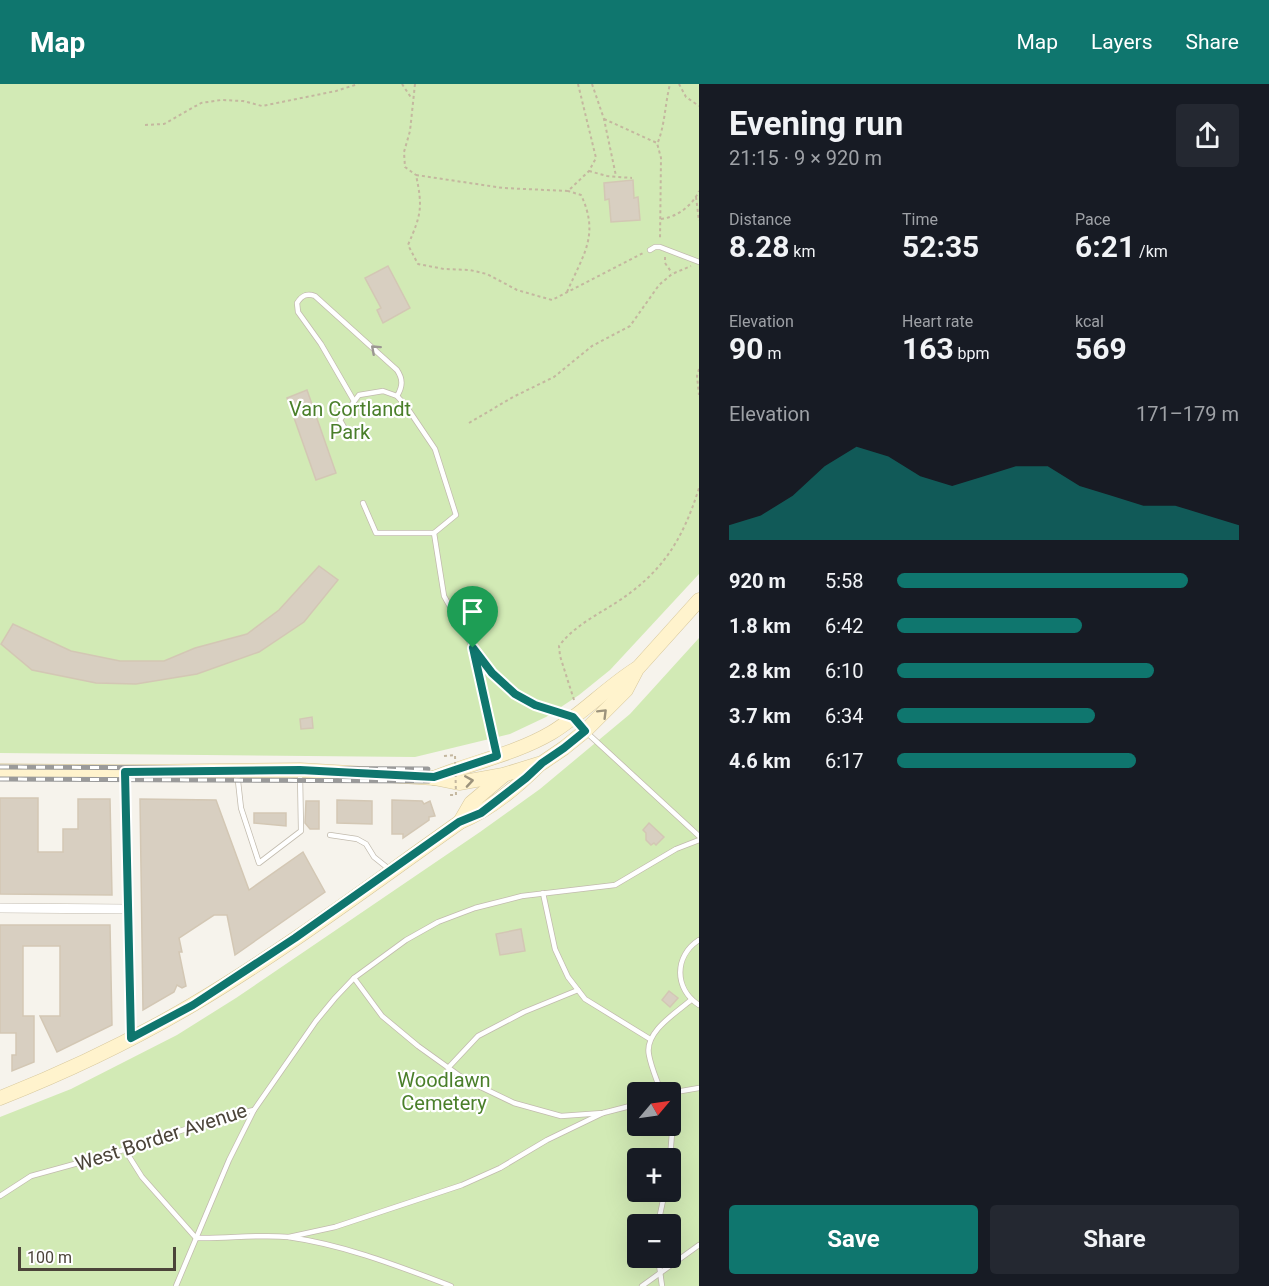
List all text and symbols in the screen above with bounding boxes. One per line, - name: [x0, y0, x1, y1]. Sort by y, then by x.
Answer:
- text: Map: [30, 26, 85, 59]
- text: Map: [1016, 30, 1058, 54]
- text: Layers: [1091, 30, 1152, 54]
- text: Share: [1185, 30, 1239, 54]
- text: Evening run: [729, 104, 903, 143]
- button: share: [1176, 104, 1239, 167]
- text: 21:15 · 9 × 920 m: [729, 146, 882, 170]
- text: Distance: [729, 210, 791, 229]
- text: Time: [902, 210, 938, 229]
- text: Pace: [1075, 210, 1111, 229]
- text: 8.28: [729, 229, 789, 264]
- text: 52:35: [902, 229, 979, 264]
- text: 6:21: [1075, 229, 1135, 264]
- text: km: [789, 242, 815, 261]
- text: /km: [1135, 242, 1168, 261]
- text: Elevation: [729, 312, 794, 331]
- text: Heart rate: [902, 312, 973, 331]
- text: kcal: [1075, 312, 1104, 331]
- text: 90: [729, 331, 763, 366]
- text: 163: [902, 331, 954, 366]
- text: 569: [1075, 331, 1127, 366]
- text: m: [763, 344, 781, 363]
- text: bpm: [954, 344, 990, 363]
- one-way arrow: [371, 345, 382, 356]
- park label: Van Cortlandt Park: [289, 397, 411, 444]
- text: Elevation: [729, 402, 810, 426]
- text: 171–179 m: [1136, 402, 1239, 426]
- text: 920 m: [729, 569, 786, 593]
- text: 5:58: [825, 569, 864, 593]
- pin: [447, 586, 498, 648]
- icon: arrive: [456, 595, 489, 628]
- text: 1.8 km: [729, 614, 791, 638]
- text: 6:42: [825, 614, 864, 638]
- text: 2.8 km: [729, 659, 791, 683]
- text: 6:10: [825, 659, 864, 683]
- text: 3.7 km: [729, 704, 791, 728]
- text: 6:34: [825, 704, 864, 728]
- one-way arrow: [596, 709, 607, 720]
- text: 4.6 km: [729, 749, 791, 773]
- text: 6:17: [825, 749, 864, 773]
- one-way arrow: [463, 775, 473, 788]
- park label: Woodlawn Cemetery: [397, 1068, 491, 1115]
- north arrow: [627, 1082, 681, 1136]
- map controls: [627, 1082, 681, 1268]
- street label: West Border Avenue: [72, 1098, 250, 1176]
- button: +: [627, 1148, 681, 1202]
- button: Save: [729, 1205, 978, 1274]
- button: Share: [990, 1205, 1239, 1274]
- button: −: [627, 1214, 681, 1268]
- scale bar: [18, 1244, 176, 1272]
- text: 100 m: [27, 1248, 72, 1267]

